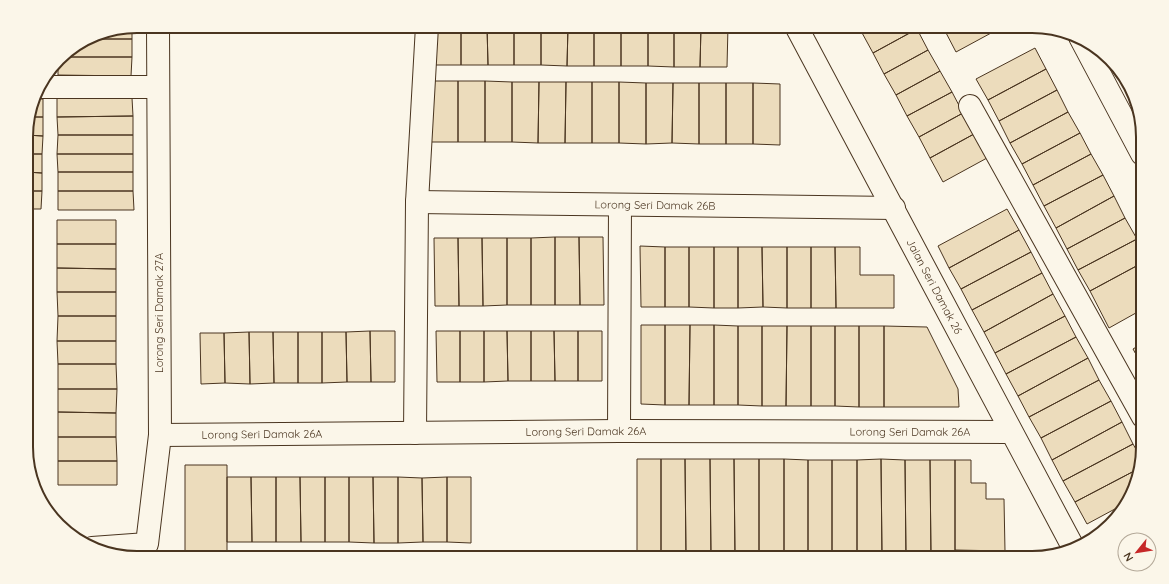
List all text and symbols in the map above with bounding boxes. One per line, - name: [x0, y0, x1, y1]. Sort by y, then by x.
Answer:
- street label: Lorong Seri Damak 26B: [594, 197, 716, 213]
- street label: Jalan Seri Damak 26: [903, 236, 966, 337]
- street label: Lorong Seri Damak 27A: [152, 253, 166, 373]
- street label: Lorong Seri Damak 26A: [526, 424, 646, 439]
- street label: Lorong Seri Damak 26A: [850, 425, 970, 439]
- street label: Lorong Seri Damak 26A: [202, 427, 322, 442]
- north arrow: [1117, 532, 1157, 572]
- text: N: [1120, 550, 1136, 564]

